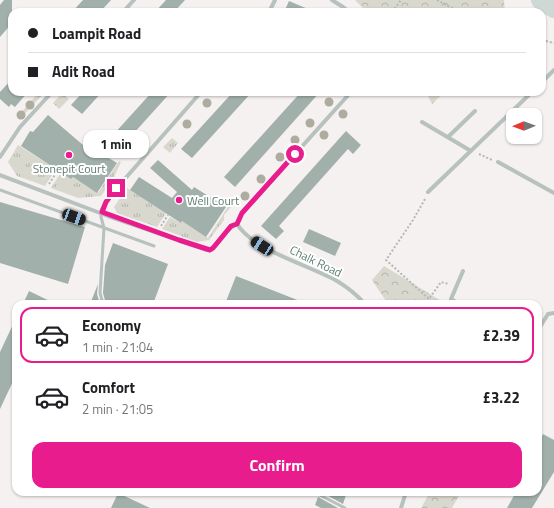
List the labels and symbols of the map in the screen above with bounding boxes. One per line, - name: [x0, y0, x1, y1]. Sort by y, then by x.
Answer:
- north arrow: [506, 108, 542, 144]
- callout: 1 min: [83, 130, 149, 158]
- route start: [286, 145, 304, 163]
- marker: Stonepit Court: [64, 150, 74, 160]
- place label: Stonepit Court: [33, 159, 106, 178]
- route end: [107, 179, 125, 197]
- place label: Well Court: [187, 191, 240, 210]
- marker: Well Court: [174, 195, 184, 205]
- car: [61, 207, 87, 227]
- car: [249, 234, 275, 258]
- street label: Chalk Road: [287, 240, 345, 282]

